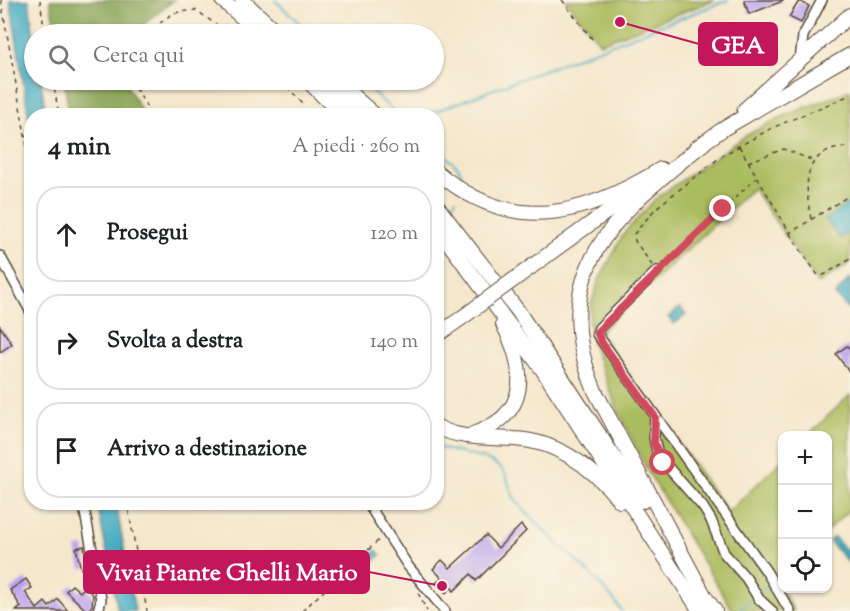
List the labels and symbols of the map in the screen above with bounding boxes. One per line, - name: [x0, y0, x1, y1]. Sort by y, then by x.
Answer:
- callout: GEA: [699, 23, 777, 65]
- text: GEA: [711, 30, 765, 64]
- route end: [709, 195, 735, 221]
- route start: [649, 449, 675, 475]
- callout: Vivai Piante Ghelli Mario: [84, 551, 369, 593]
- text: Vivai Piante Ghelli Mario: [96, 557, 358, 591]

